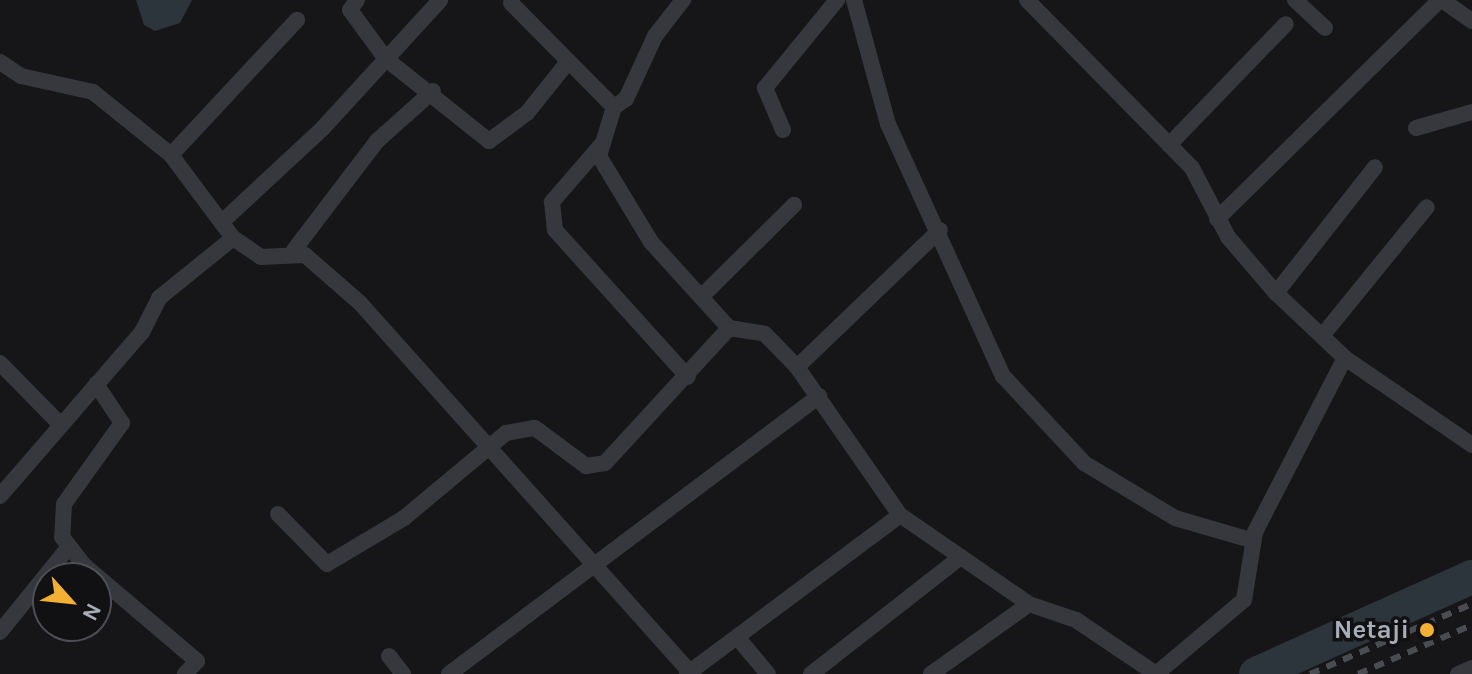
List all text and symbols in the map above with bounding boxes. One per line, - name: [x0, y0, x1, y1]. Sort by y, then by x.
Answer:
- north arrow: [32, 562, 112, 642]
- text: N: [76, 599, 107, 625]
- place label: Netaji: [1334, 614, 1409, 646]
- marker: Netaji: [1416, 619, 1438, 641]

